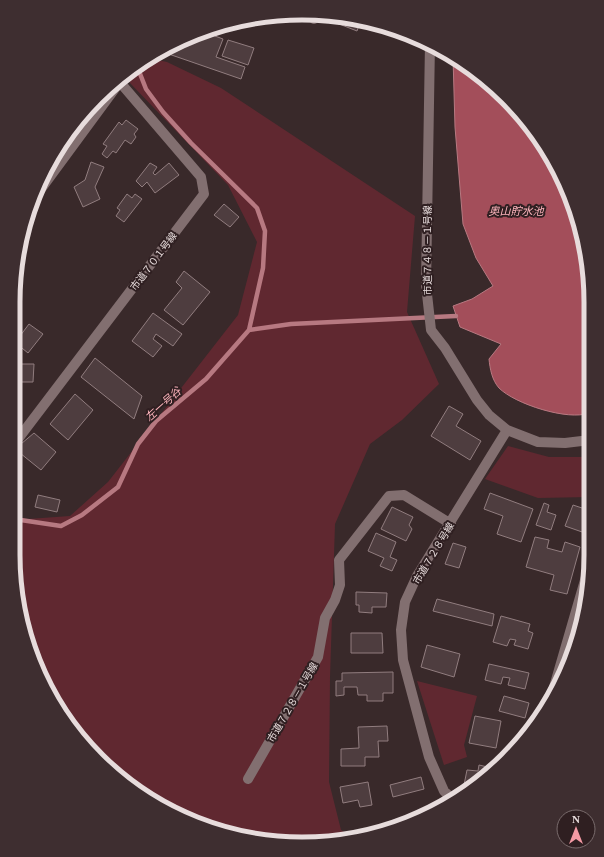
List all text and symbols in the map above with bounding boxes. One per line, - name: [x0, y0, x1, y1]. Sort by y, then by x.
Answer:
- street label: 市道７４８－１号線: [422, 205, 433, 295]
- water label: 奥山貯水池: [489, 205, 544, 217]
- street label: 市道７０１号線: [128, 230, 179, 293]
- water label: 左一号谷: [143, 384, 184, 423]
- street label: 市道７２８号線: [411, 520, 456, 586]
- street label: 市道７２８－１号線: [265, 661, 320, 744]
- north arrow: [556, 809, 596, 849]
- text: N: [572, 813, 580, 825]

